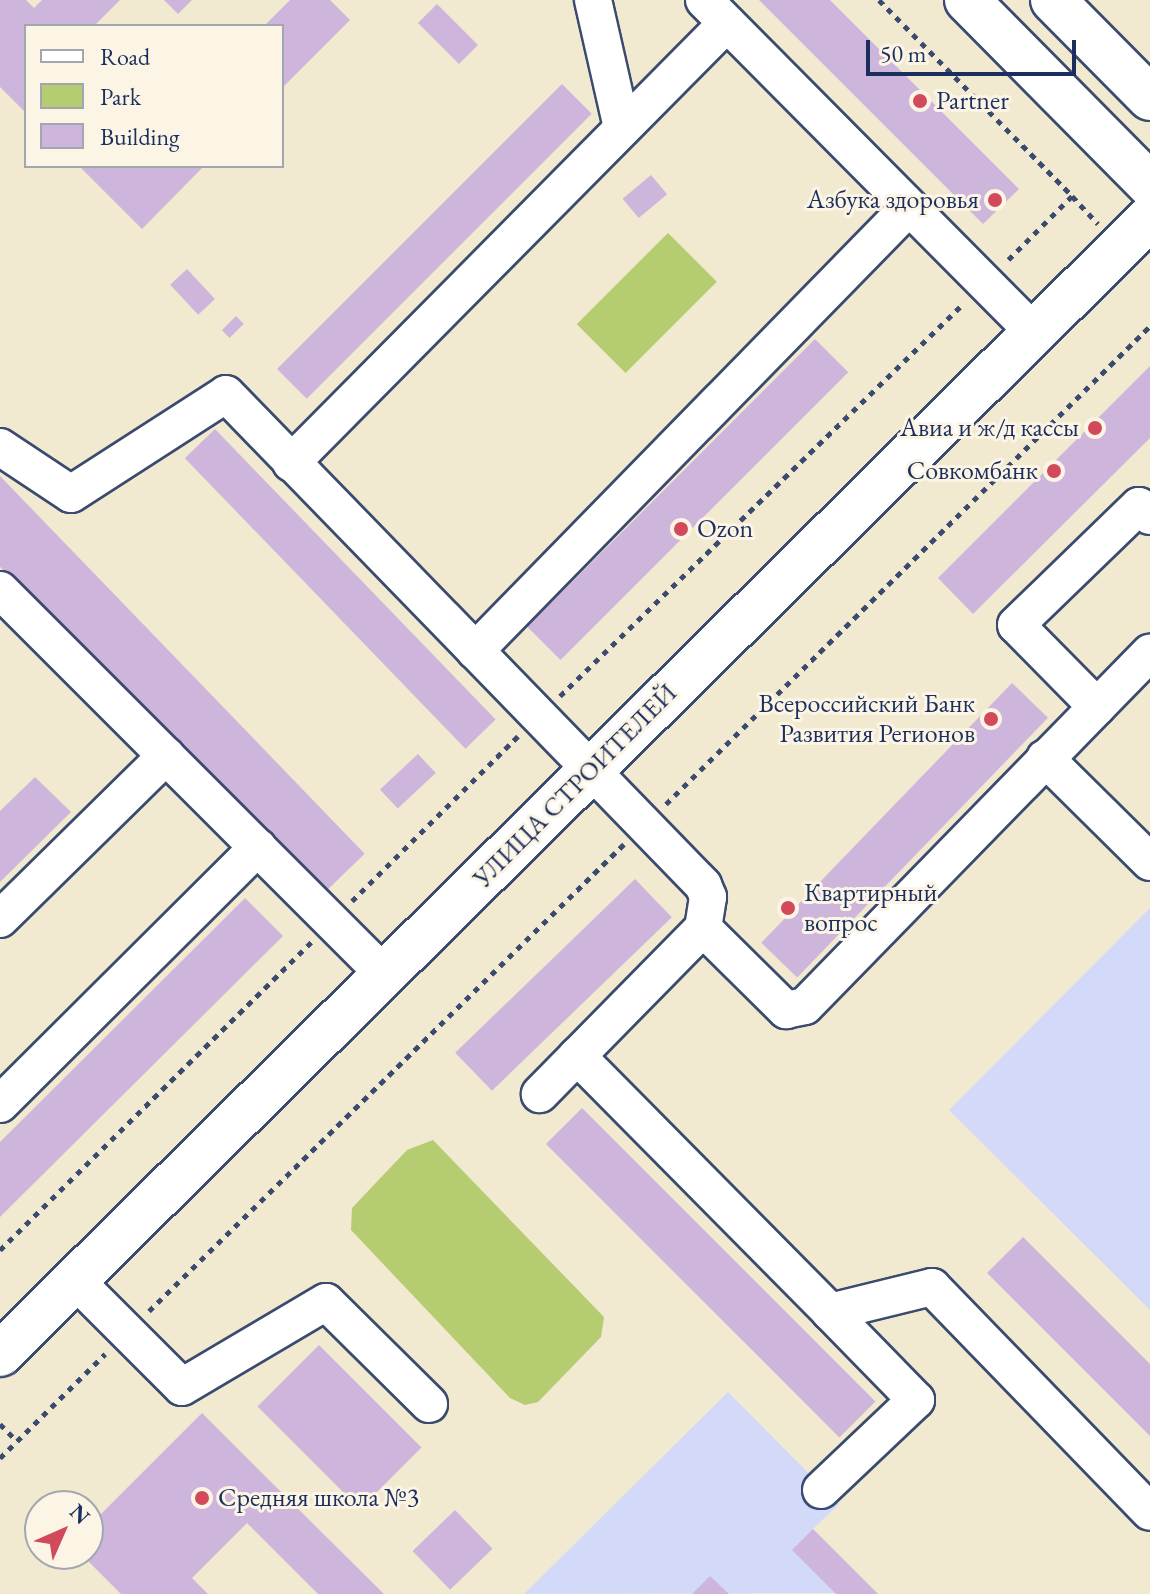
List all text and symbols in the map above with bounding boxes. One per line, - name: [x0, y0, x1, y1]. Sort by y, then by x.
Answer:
- legend: [24, 24, 284, 168]
- scale bar: [870, 24, 1080, 74]
- text: 50 m: [880, 38, 927, 69]
- text: Road: [100, 41, 150, 72]
- text: Park: [100, 81, 141, 112]
- place label: Partner: [936, 85, 1009, 117]
- marker: Partner: [911, 92, 929, 110]
- text: Building: [100, 121, 180, 152]
- place label: Азбука здоровья: [807, 184, 979, 216]
- marker: Азбука здоровья: [986, 191, 1004, 209]
- place label: Авиа и ж/д кассы: [900, 412, 1079, 444]
- marker: Авиа и ж/д кассы: [1086, 419, 1104, 437]
- place label: Совкомбанк: [907, 455, 1038, 487]
- marker: Совкомбанк: [1045, 462, 1063, 480]
- place label: Ozon: [697, 513, 753, 545]
- marker: Ozon: [672, 520, 690, 538]
- street label: УЛИЦА СТРОИТЕЛЕЙ: [467, 678, 683, 894]
- place label: Всероссийский Банк Развития Регионов: [759, 688, 975, 750]
- marker: Всероссийский Банк Развития Регионов: [982, 710, 1000, 728]
- place label: Квартирный вопрос: [804, 877, 937, 938]
- marker: Квартирный вопрос: [779, 899, 797, 917]
- place label: Средняя школа №3: [218, 1482, 419, 1514]
- marker: Средняя школа №3: [193, 1489, 211, 1507]
- north arrow: [24, 1490, 104, 1570]
- text: N: [63, 1498, 96, 1531]

